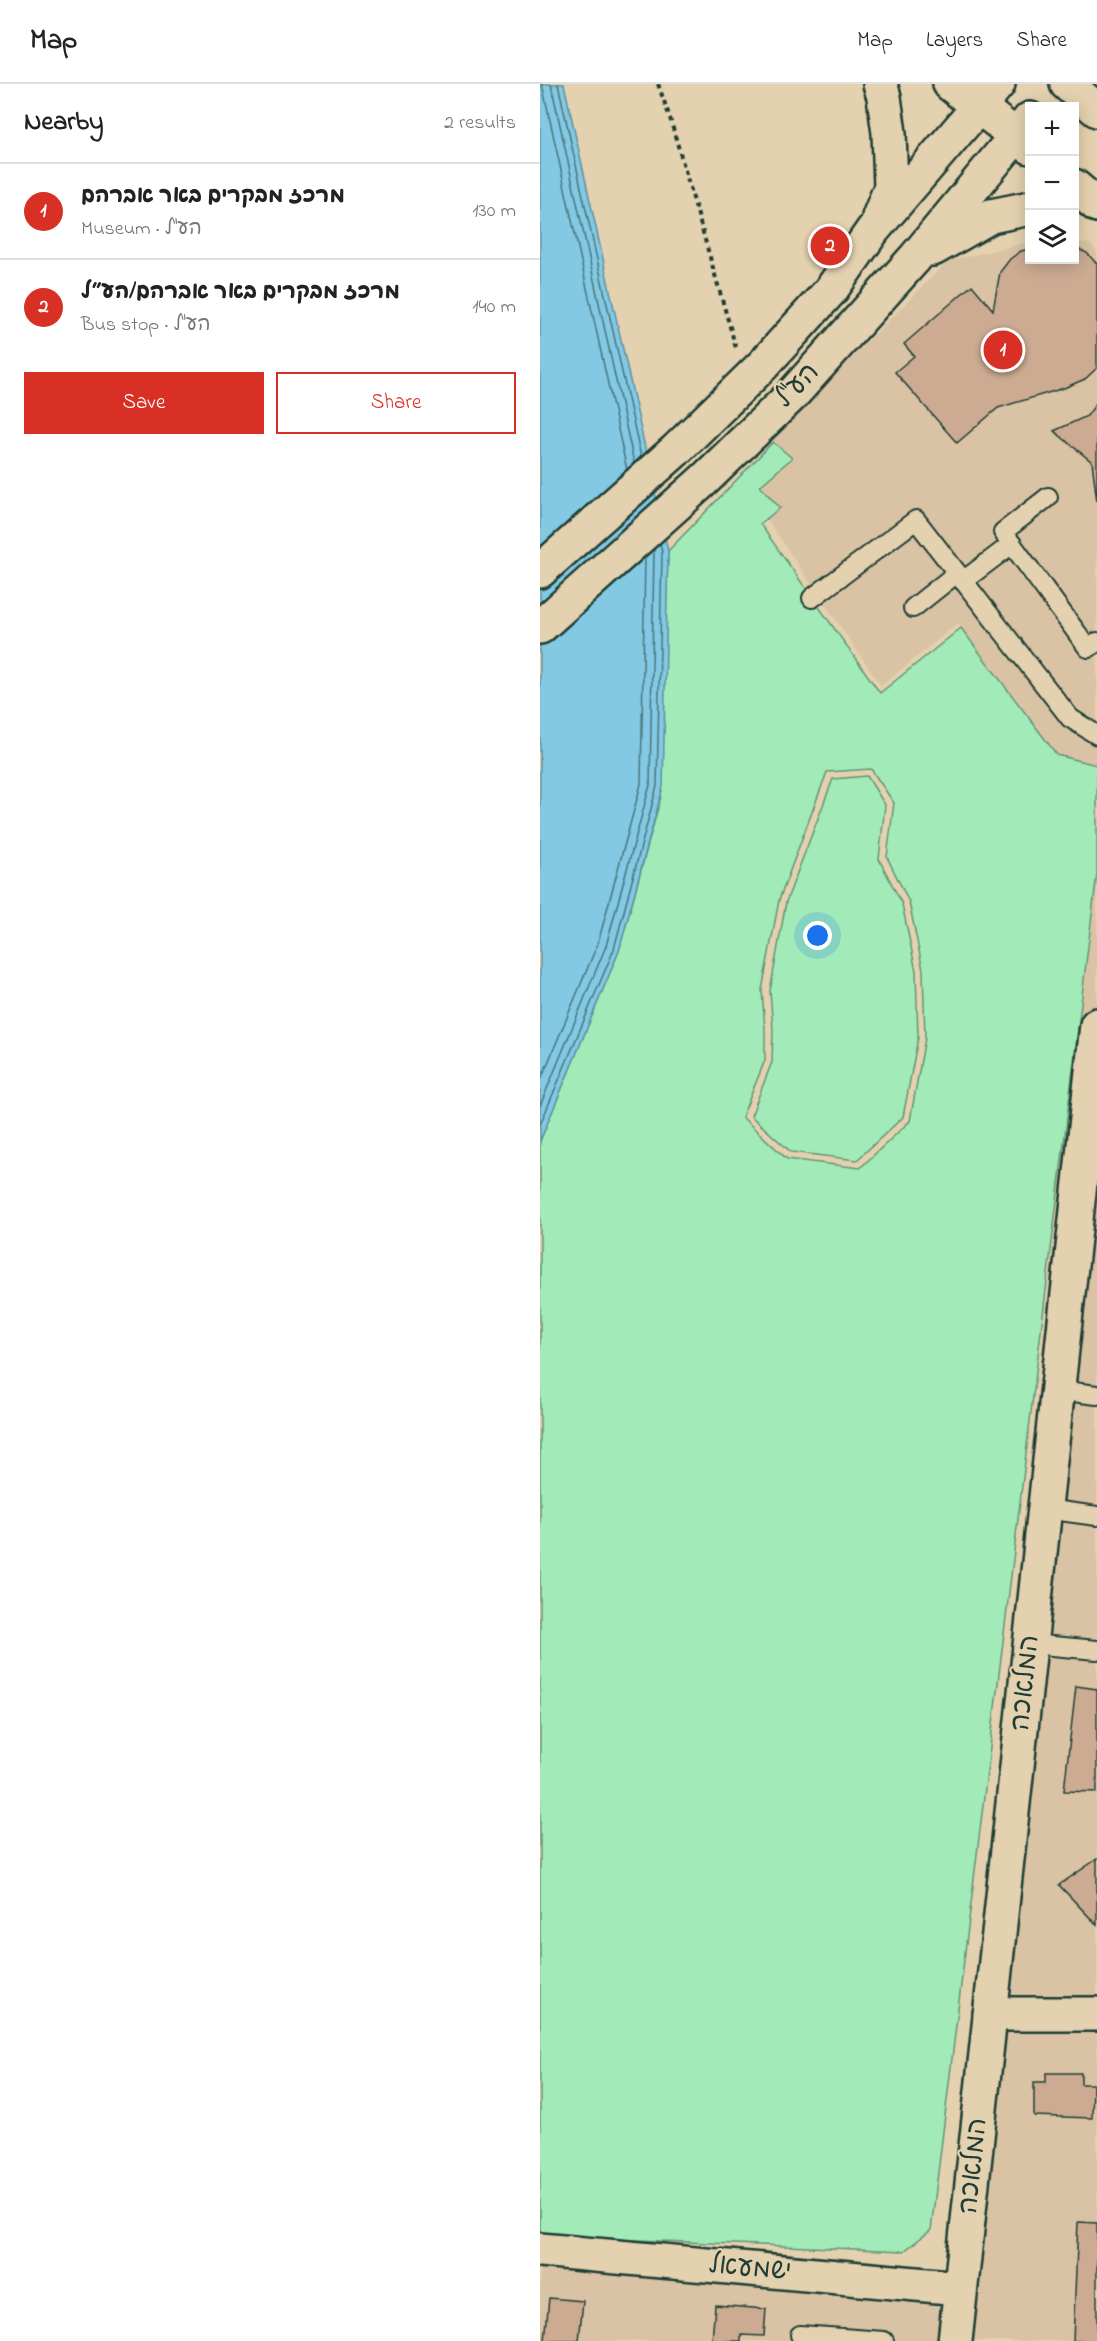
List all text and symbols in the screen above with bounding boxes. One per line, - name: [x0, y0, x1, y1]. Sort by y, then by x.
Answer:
- text: Map: [30, 21, 77, 62]
- text: Map: [857, 26, 893, 56]
- text: Layers: [926, 26, 983, 56]
- text: Share: [1016, 26, 1067, 56]
- map controls: [1025, 102, 1079, 264]
- button: +: [1025, 102, 1079, 156]
- text: Nearby: [24, 104, 103, 142]
- text: 2 results: [444, 109, 516, 138]
- button: −: [1025, 156, 1079, 210]
- text: מרכז מבקרים באר אברהם: [81, 181, 345, 213]
- text: 1: [40, 197, 47, 226]
- text: 130 m: [472, 197, 516, 226]
- button: layers: [1025, 210, 1079, 264]
- text: Museum · הע"ל: [81, 215, 202, 244]
- pin: 2: [810, 224, 850, 268]
- text: מרכז מבקרים באר אברהם/הע״ל: [81, 277, 400, 309]
- text: 2: [39, 293, 48, 322]
- text: 140 m: [472, 293, 516, 322]
- text: Bus stop · הע"ל: [81, 311, 210, 340]
- pin: 1: [984, 328, 1022, 372]
- street label: הע"ל: [767, 355, 829, 417]
- button: Save: [24, 372, 264, 434]
- button: Share: [276, 372, 516, 434]
- your location: [803, 921, 832, 950]
- street label: המלאכה: [1002, 1633, 1050, 1733]
- street label: המלאכה: [950, 2116, 998, 2216]
- street label: ישמעאל: [707, 2246, 793, 2292]

